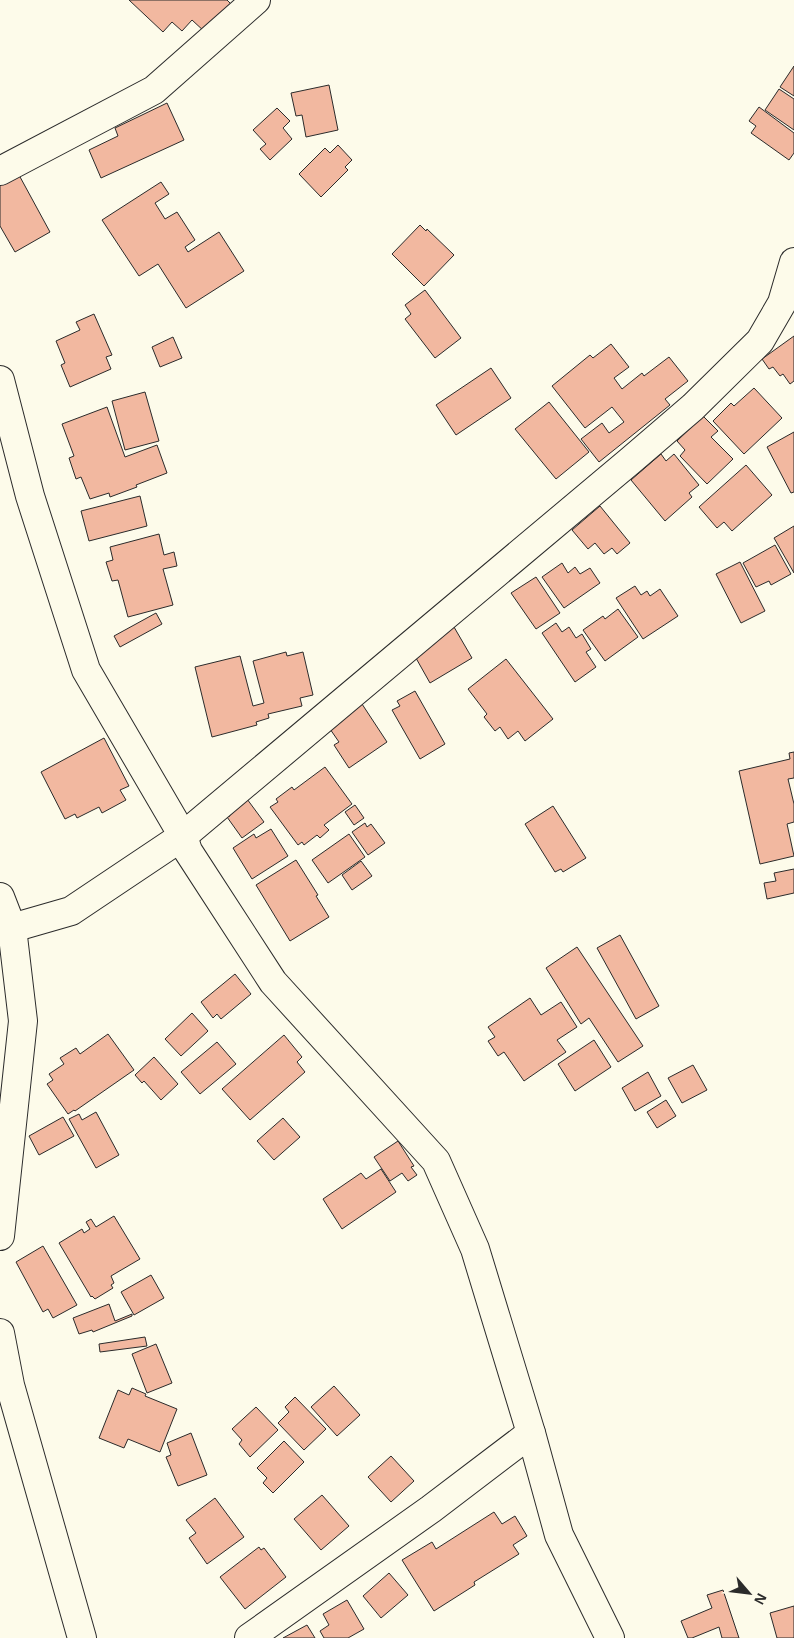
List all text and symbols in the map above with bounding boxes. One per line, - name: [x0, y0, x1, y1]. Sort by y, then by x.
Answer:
- north arrow: [724, 1568, 774, 1618]
- text: N: [751, 1591, 770, 1607]

